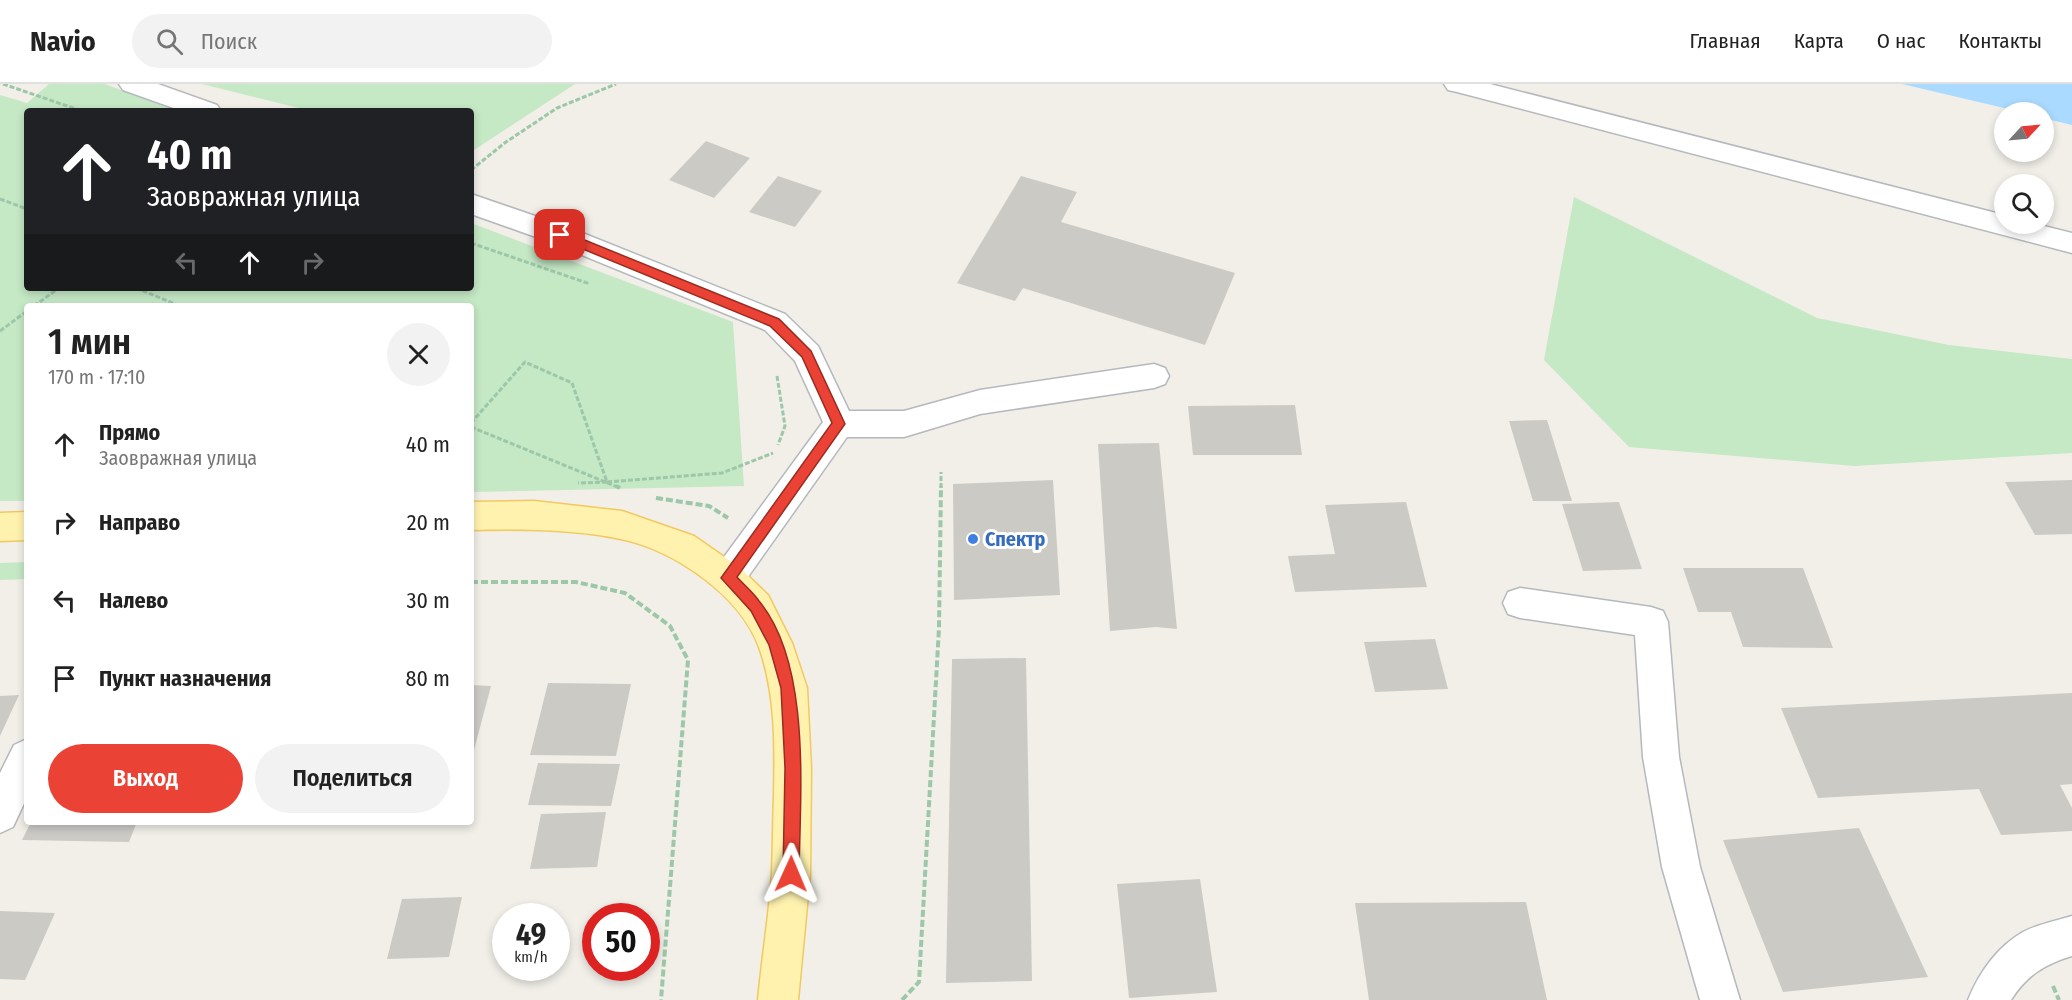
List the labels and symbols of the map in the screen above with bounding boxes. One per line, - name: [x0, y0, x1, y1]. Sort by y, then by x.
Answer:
- north arrow: [1994, 102, 2054, 162]
- pin: [534, 209, 585, 260]
- place label: Спектр: [985, 527, 1046, 551]
- marker: Спектр: [966, 532, 980, 546]
- position arrow: [759, 842, 823, 906]
- speed limit sign: 50: [582, 903, 660, 981]

